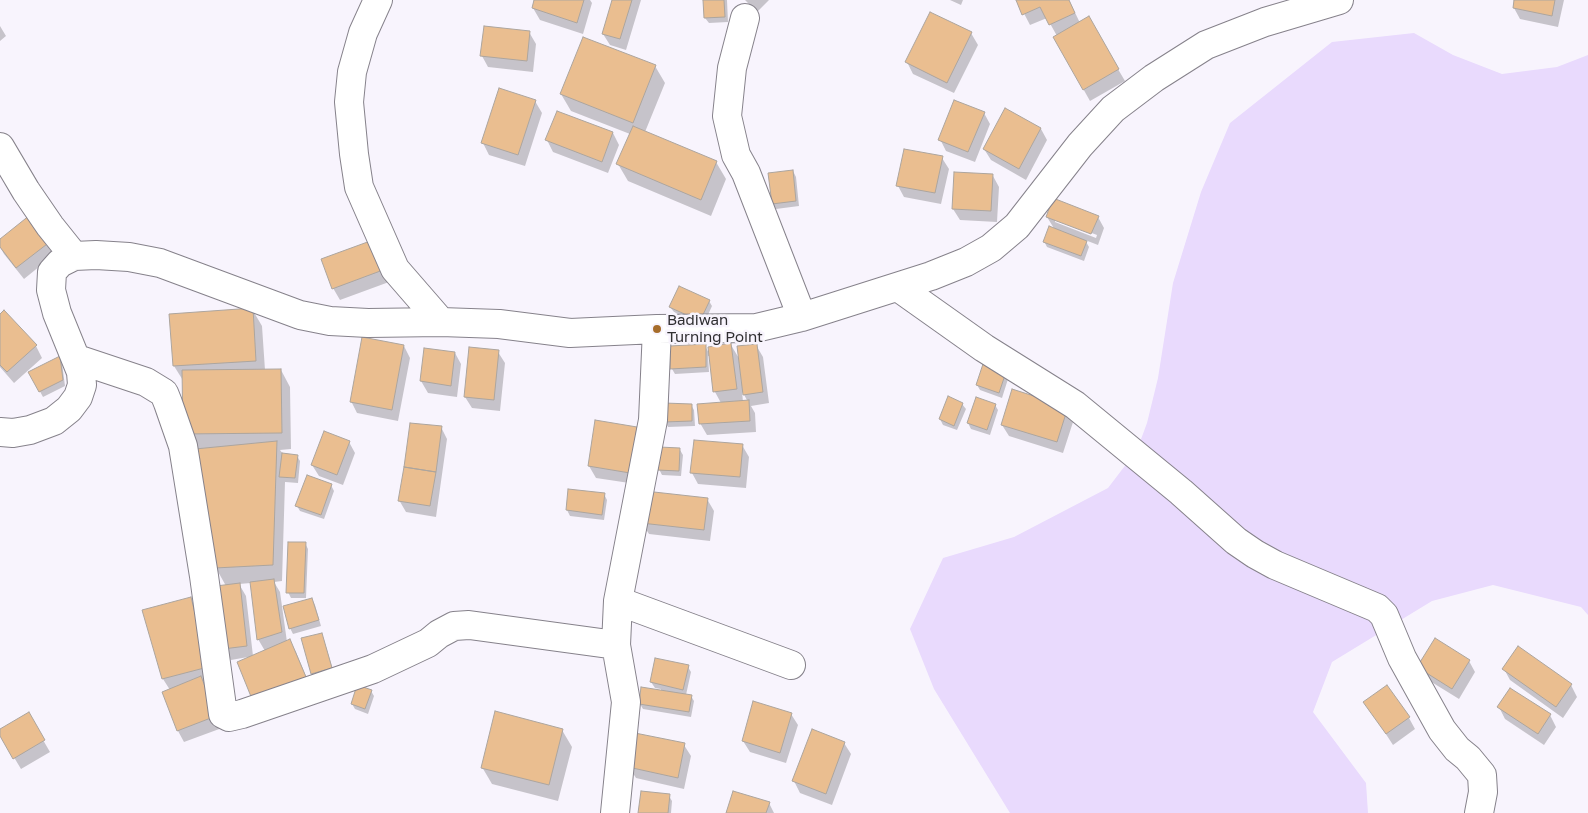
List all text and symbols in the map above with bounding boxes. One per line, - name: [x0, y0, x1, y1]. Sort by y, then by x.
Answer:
- place label: Badiwan Turning Point: [667, 311, 763, 346]
- marker: Badiwan Turning Point: [651, 323, 663, 335]

